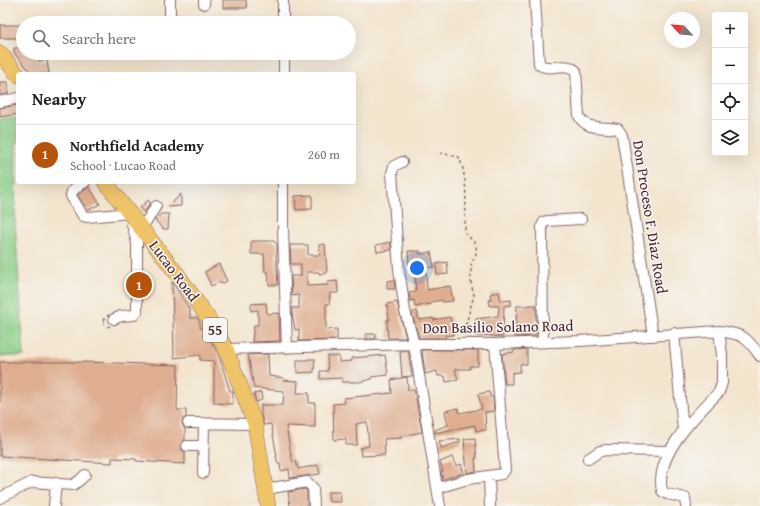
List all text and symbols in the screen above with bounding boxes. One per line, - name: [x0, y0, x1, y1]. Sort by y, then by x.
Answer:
- north arrow: [664, 12, 700, 48]
- map controls: [712, 12, 748, 156]
- button: +: [712, 12, 748, 48]
- search box: [16, 16, 356, 60]
- icon: search: [30, 27, 52, 49]
- text: Search here: [62, 28, 136, 49]
- button: −: [712, 48, 748, 84]
- button: locate: [712, 84, 748, 120]
- text: Nearby: [32, 86, 86, 111]
- button: layers: [712, 120, 748, 156]
- text: Northfield Academy: [70, 135, 204, 156]
- street label: Don Proceso F. Diaz Road: [628, 139, 673, 295]
- text: 1: [42, 145, 48, 164]
- text: 260 m: [308, 145, 340, 164]
- text: School · Lucao Road: [70, 156, 176, 175]
- street label: Lucao Road: [144, 236, 204, 306]
- your location: [407, 258, 427, 278]
- pin: 1: [126, 270, 152, 300]
- street label: Don Basilio Solano Road: [422, 315, 574, 338]
- road number: 55: [203, 318, 227, 342]

